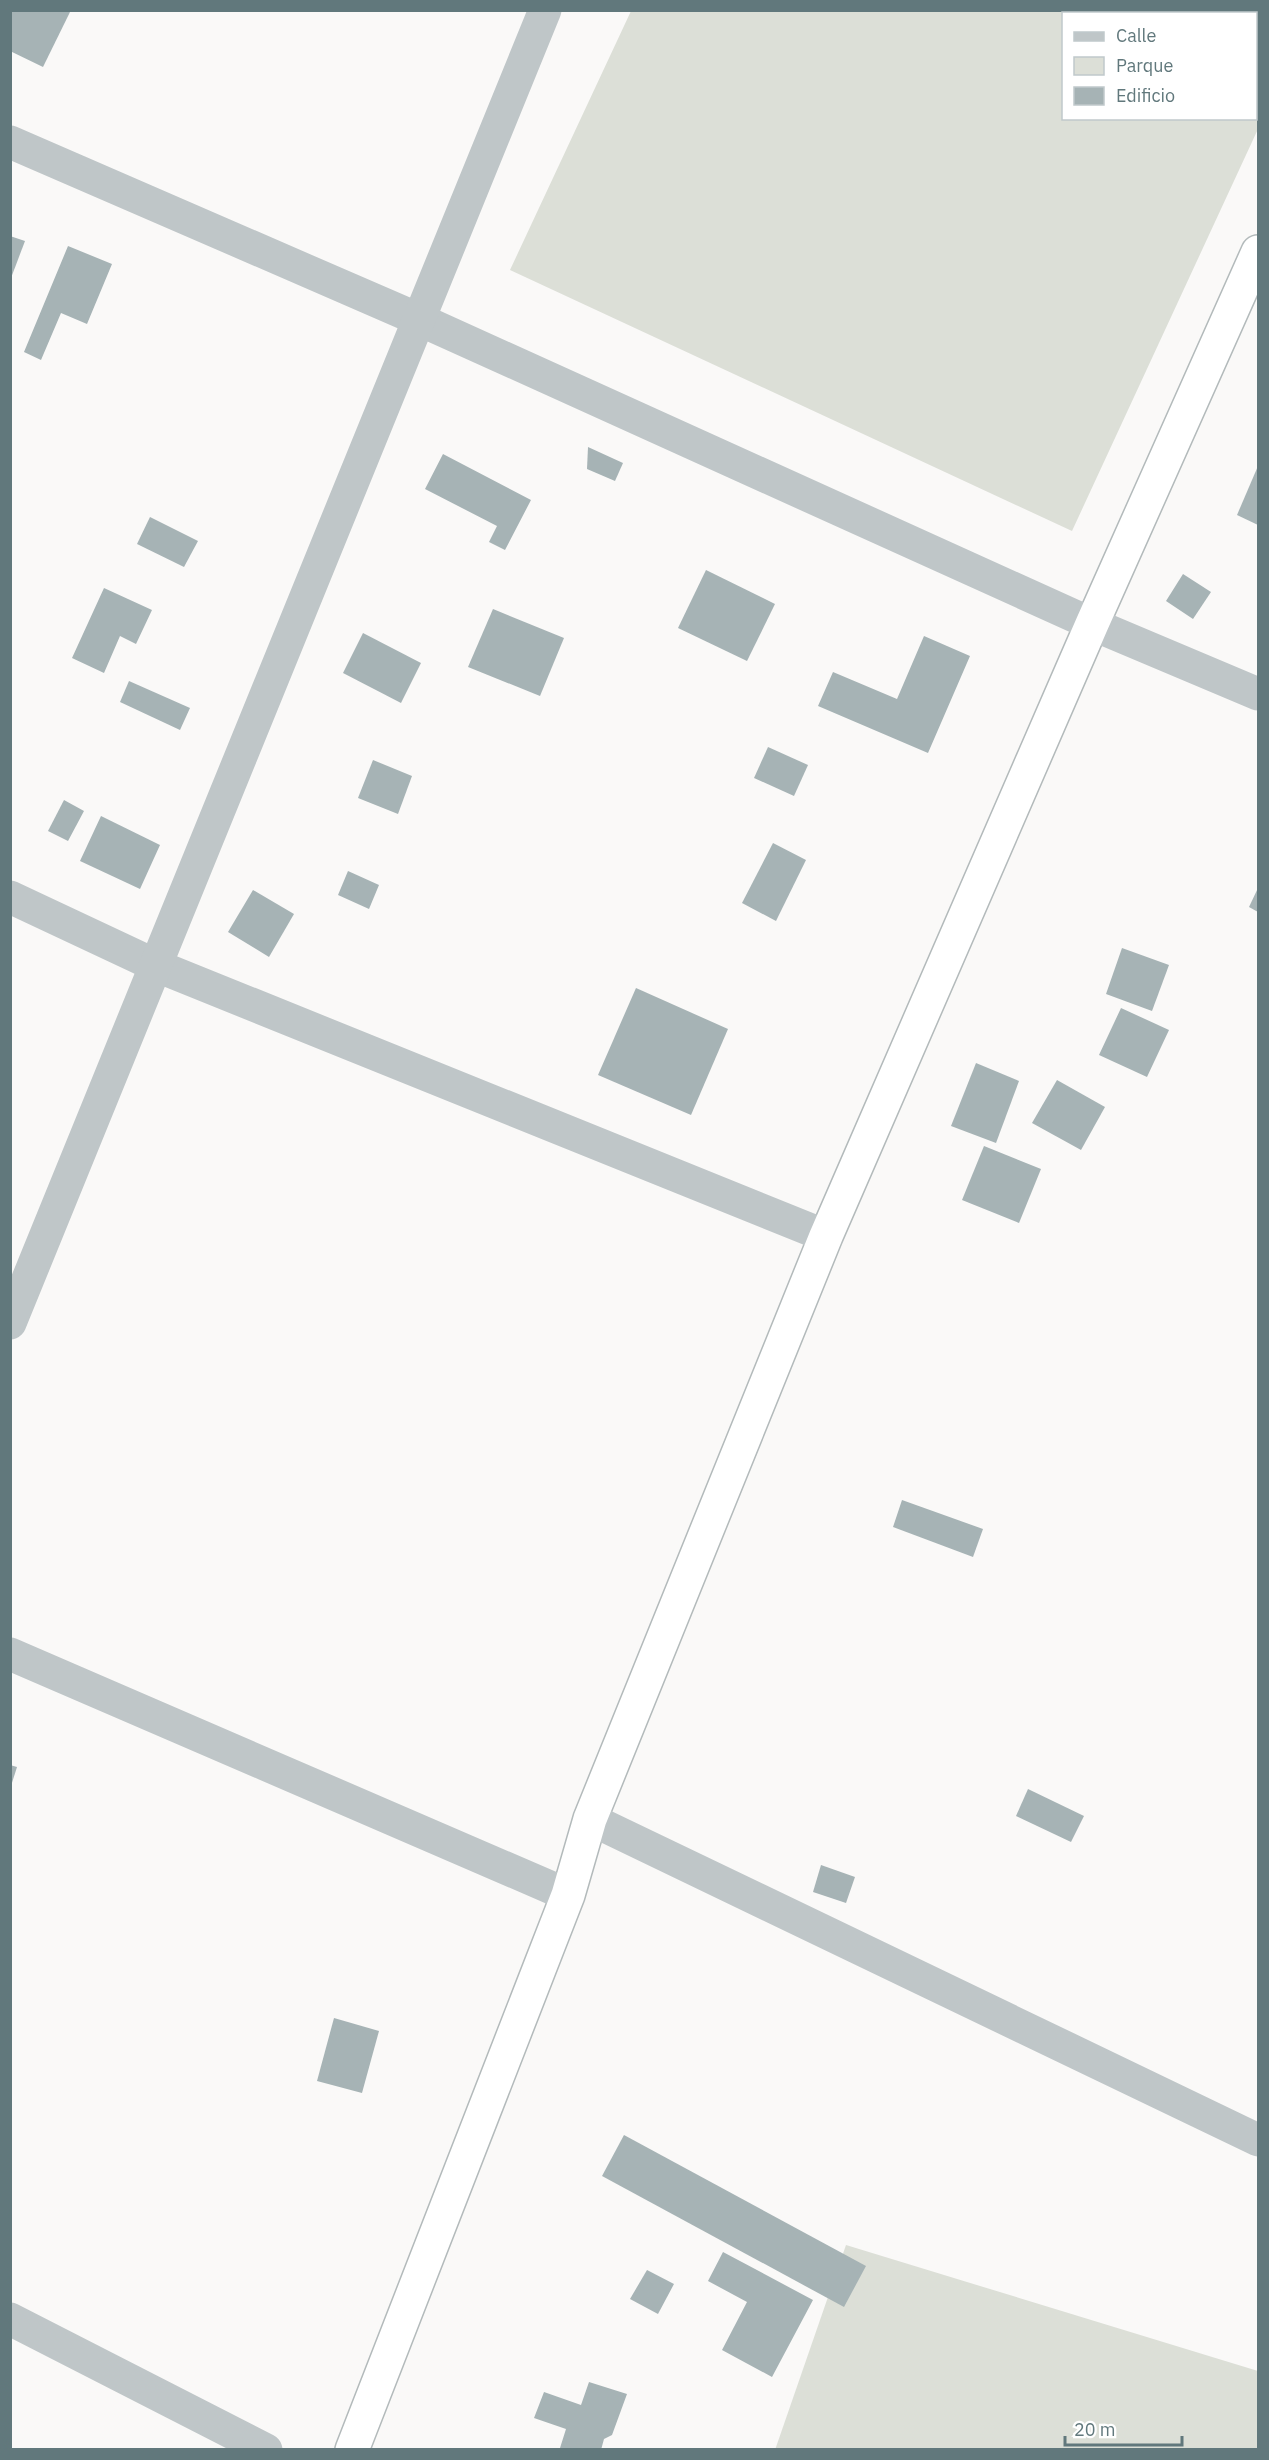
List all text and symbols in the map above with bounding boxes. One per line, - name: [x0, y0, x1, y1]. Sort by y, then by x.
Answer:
- legend: [1062, 12, 1257, 120]
- text: Calle: [1116, 24, 1156, 47]
- text: Parque: [1116, 54, 1174, 77]
- text: Edificio: [1116, 84, 1175, 107]
- scale bar: [1065, 2409, 1182, 2447]
- text: 20 m: [1074, 2418, 1116, 2441]

